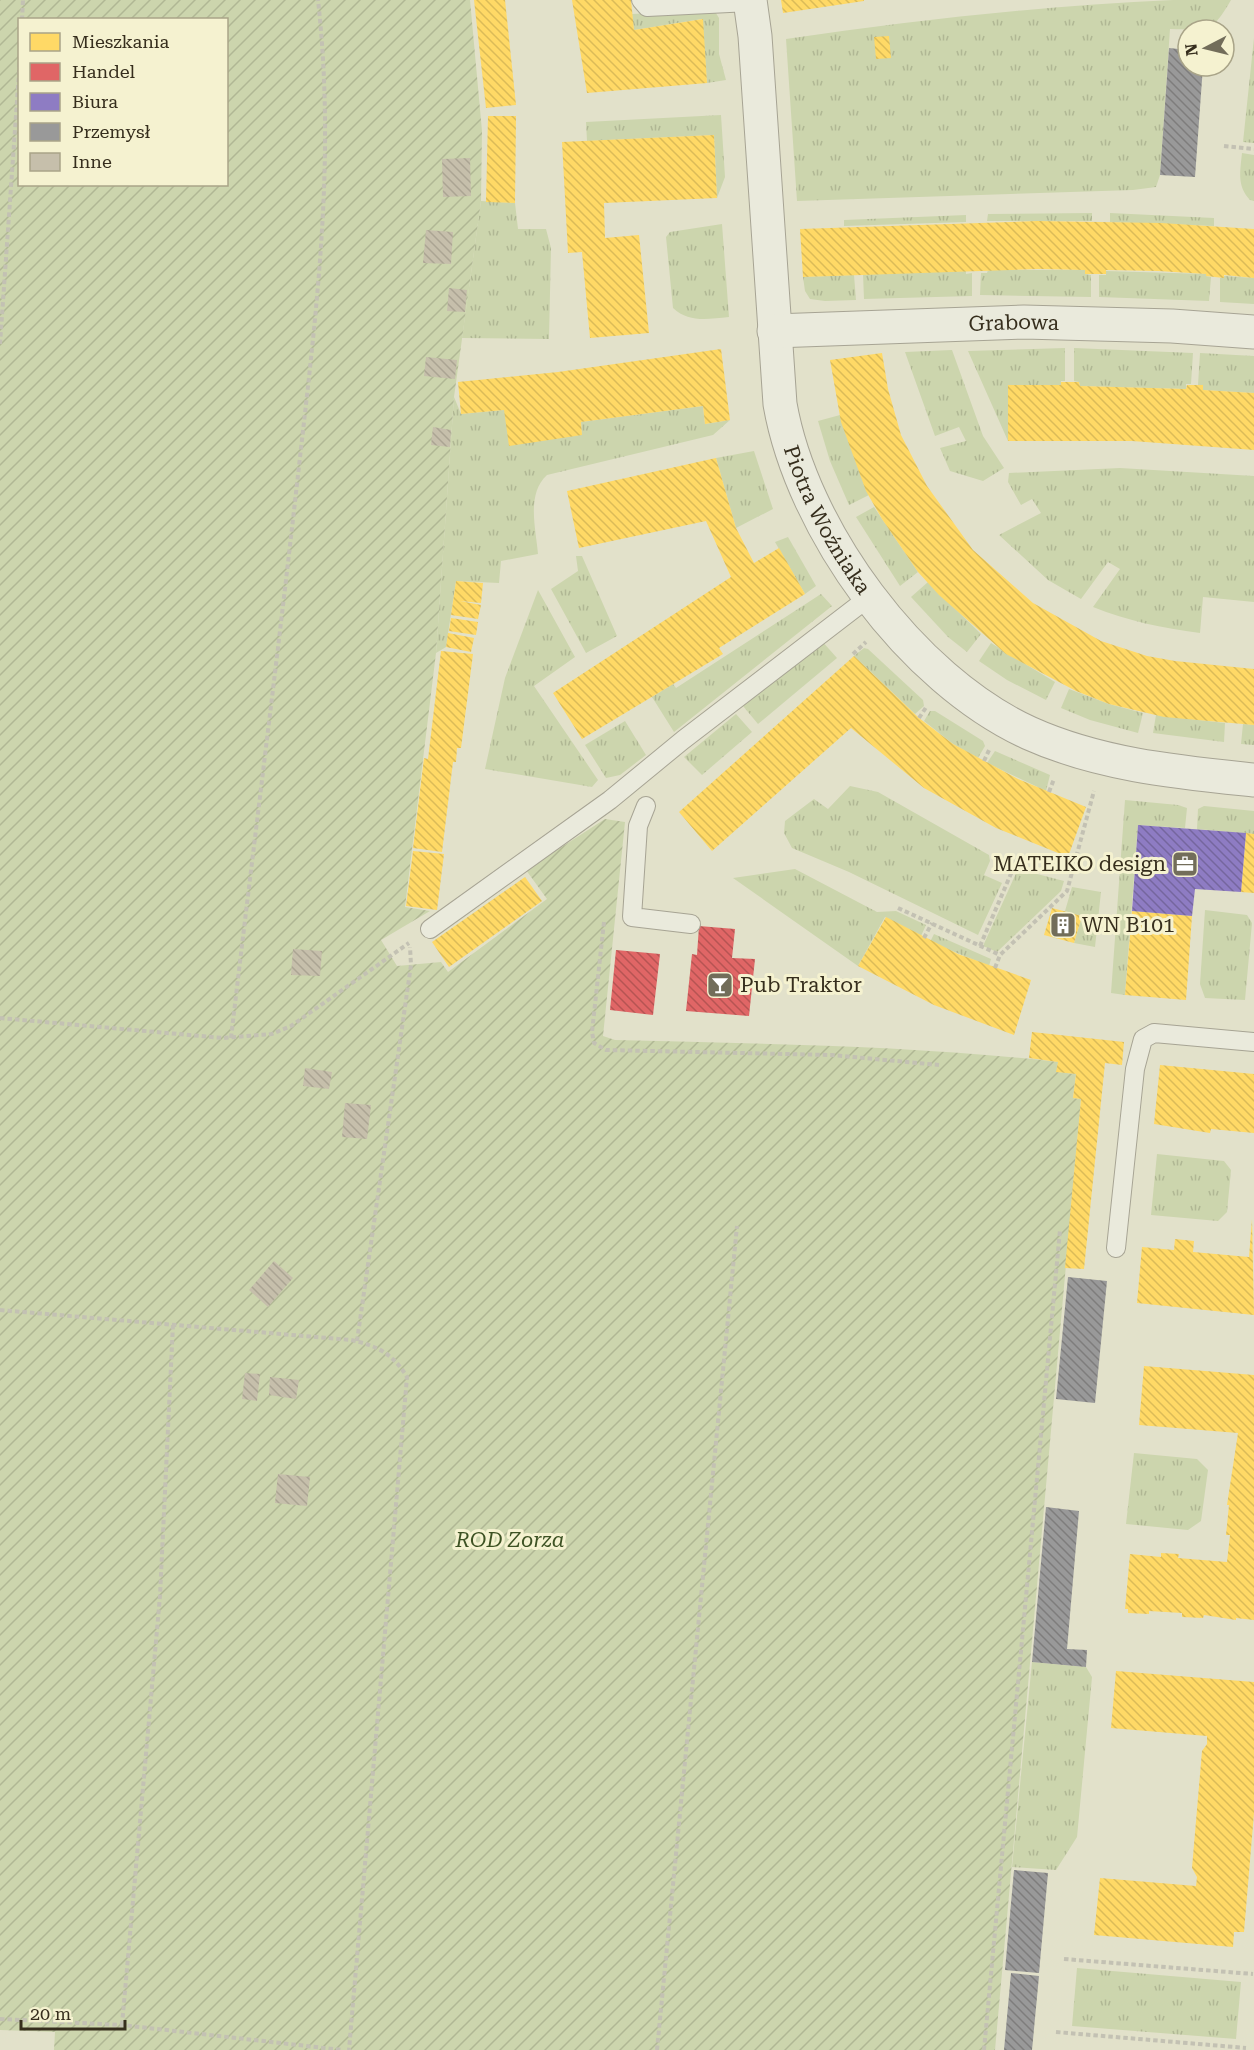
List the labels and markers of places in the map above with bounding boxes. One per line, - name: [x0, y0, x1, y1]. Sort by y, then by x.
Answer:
- office icon: MATEIKO design: [1170, 849, 1200, 879]
- place label: MATEIKO design: [993, 852, 1166, 876]
- building icon: WN B101: [1048, 910, 1078, 940]
- place label: WN B101: [1082, 913, 1175, 937]
- bar icon: Pub Traktor: [705, 970, 735, 1000]
- place label: Pub Traktor: [740, 973, 862, 997]

